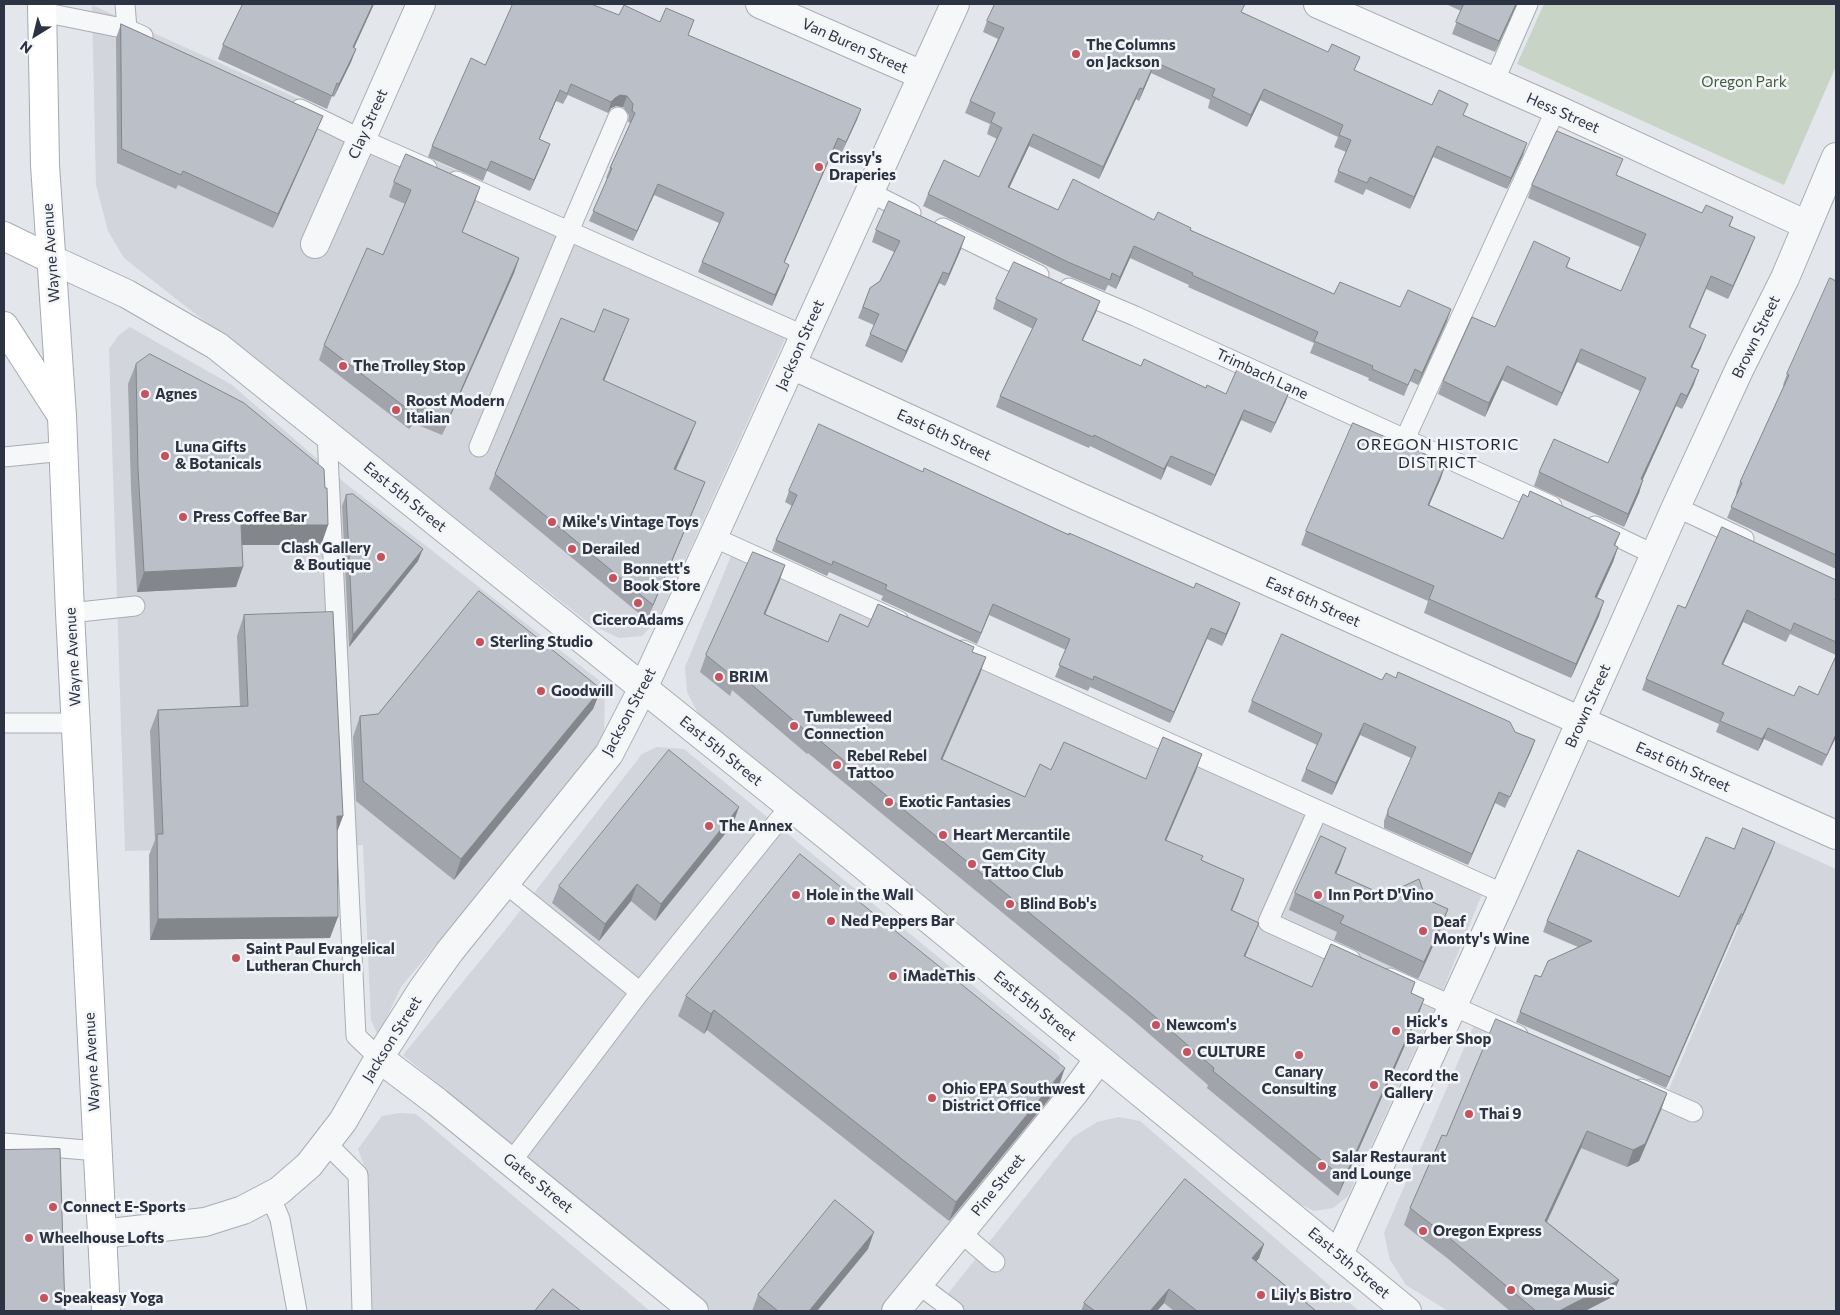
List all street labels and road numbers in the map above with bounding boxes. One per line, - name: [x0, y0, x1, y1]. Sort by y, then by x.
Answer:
- street label: Van Buren Street: [799, 15, 911, 77]
- street label: Clay Street: [345, 86, 391, 162]
- street label: Hess Street: [1524, 89, 1602, 137]
- street label: Wayne Avenue: [39, 203, 63, 303]
- street label: Brown Street: [1728, 293, 1784, 381]
- street label: Jackson Street: [772, 297, 828, 393]
- street label: Trimbach Lane: [1213, 345, 1311, 403]
- street label: East 6th Street: [894, 405, 994, 465]
- street label: East 5th Street: [360, 458, 450, 536]
- street label: East 6th Street: [1263, 573, 1363, 631]
- street label: Wayne Avenue: [61, 607, 85, 707]
- street label: Brown Street: [1561, 661, 1615, 751]
- street label: Jackson Street: [598, 665, 660, 759]
- street label: East 5th Street: [676, 712, 766, 790]
- street label: East 6th Street: [1633, 738, 1733, 796]
- street label: East 5th Street: [990, 967, 1080, 1045]
- street label: Jackson Street: [359, 993, 425, 1085]
- street label: Wayne Avenue: [80, 1012, 104, 1112]
- street label: Gates Street: [499, 1149, 577, 1217]
- street label: Pine Street: [967, 1150, 1029, 1220]
- street label: East 5th Street: [1304, 1224, 1394, 1302]

